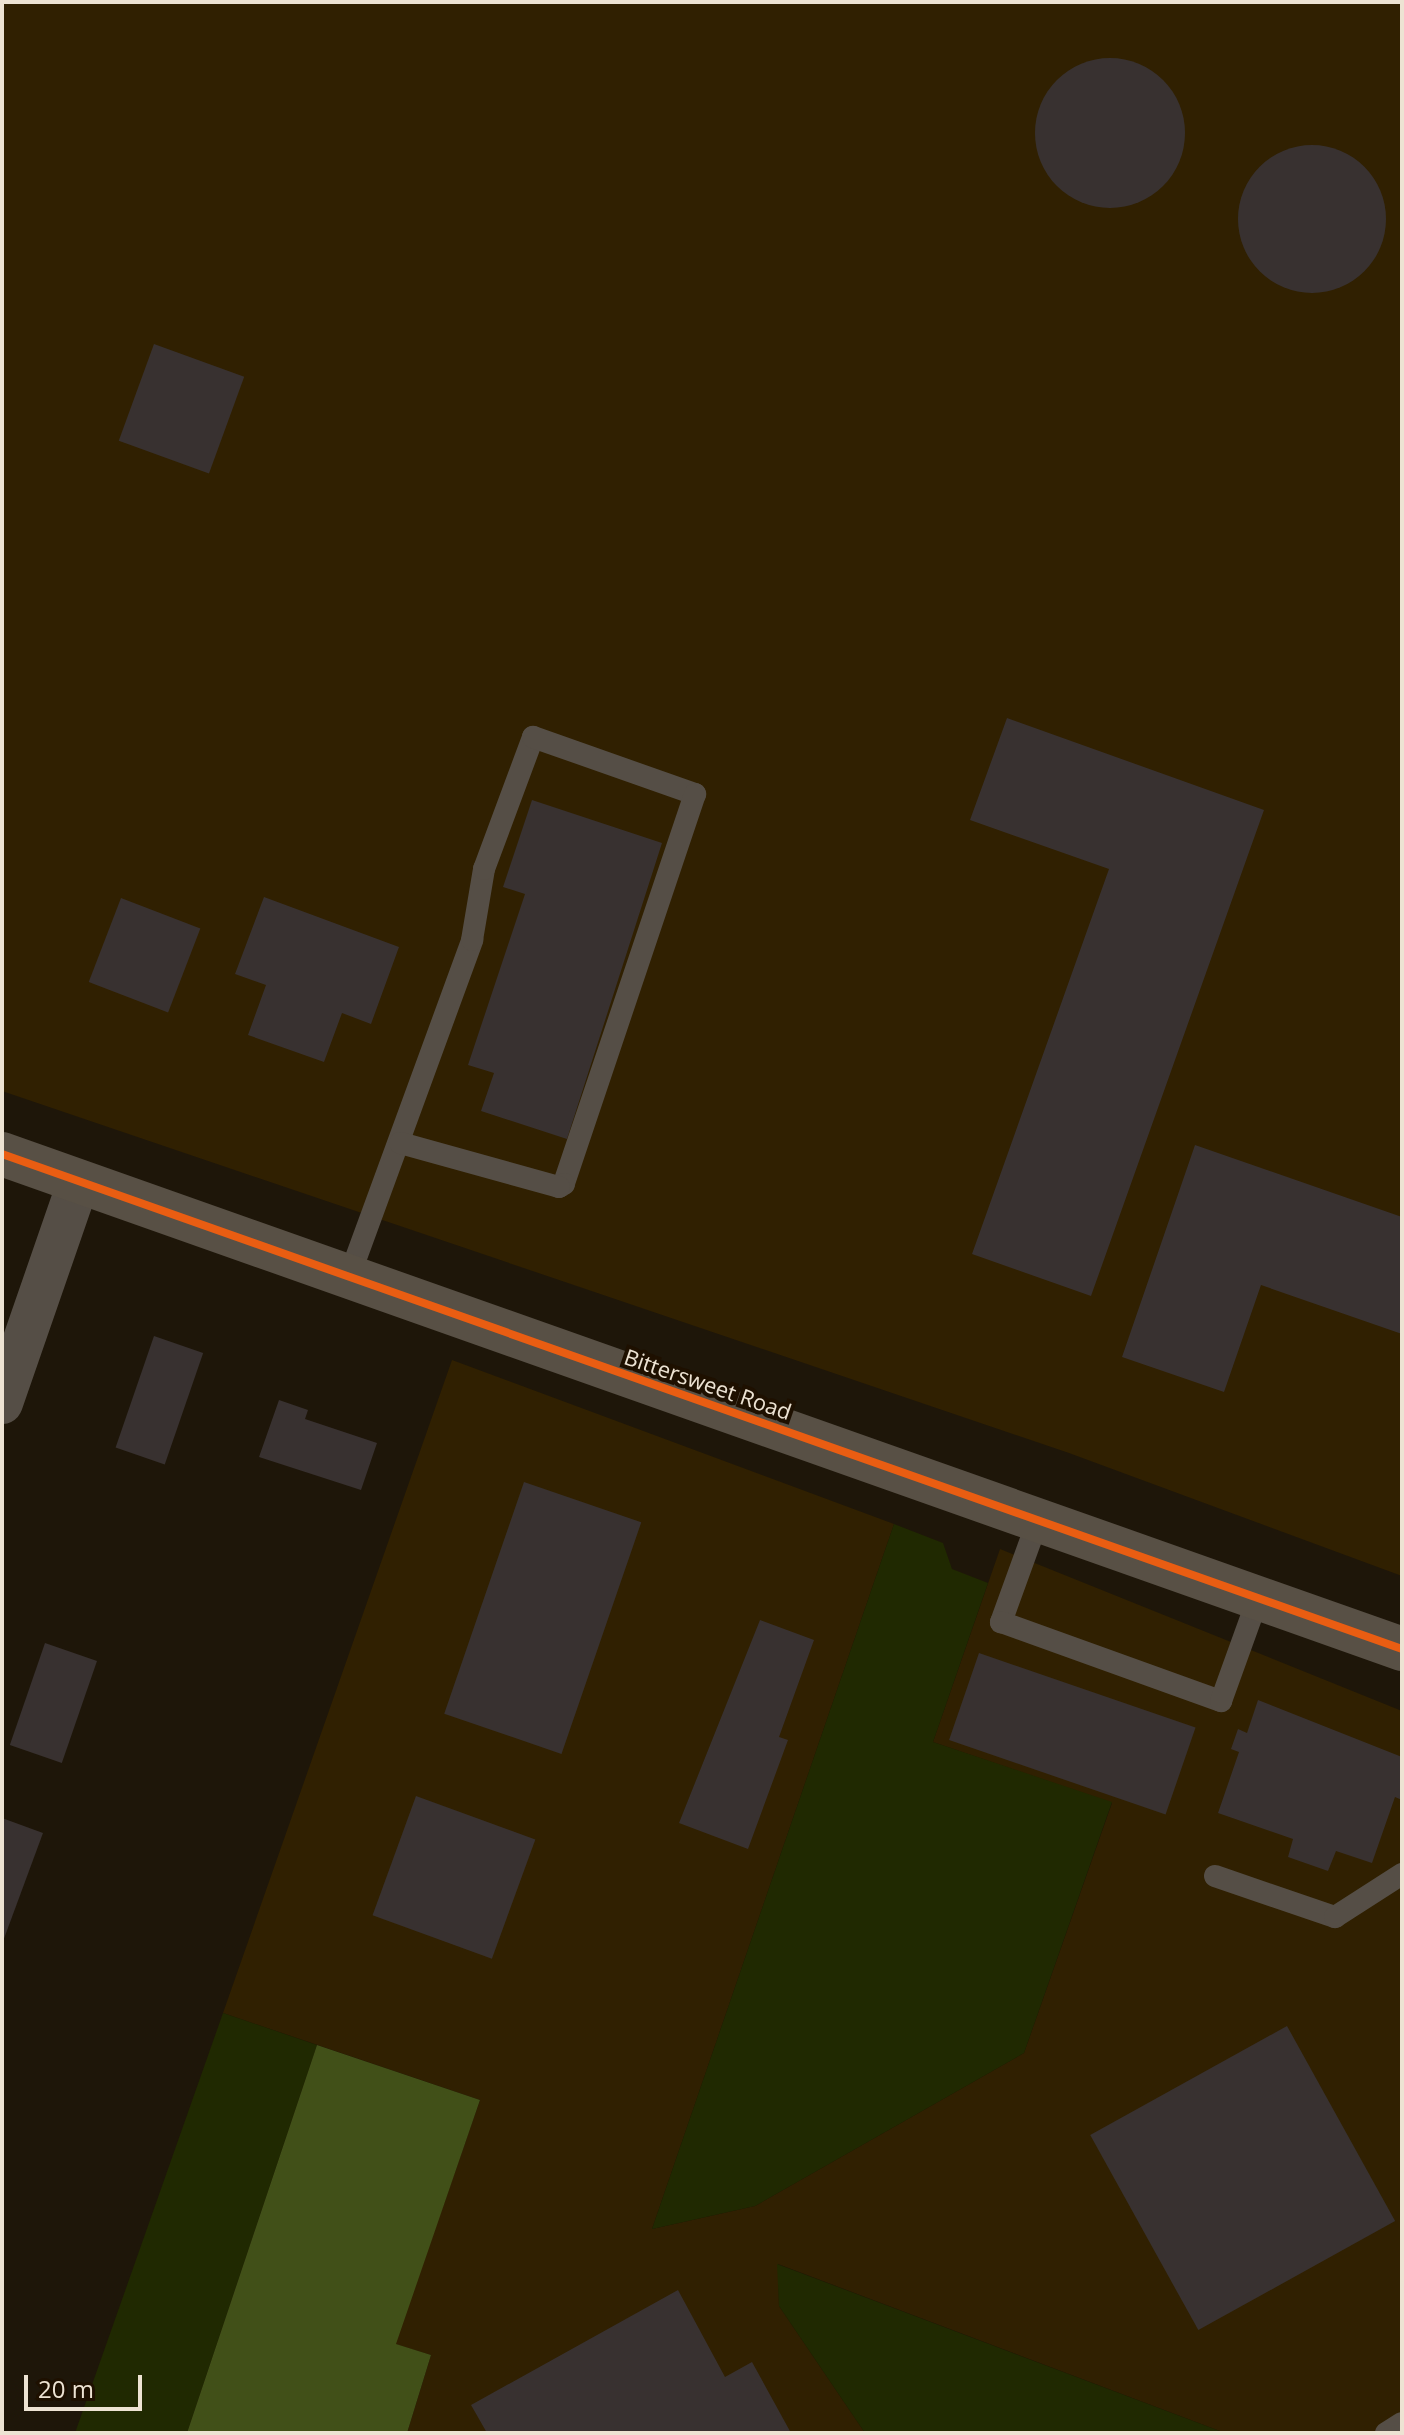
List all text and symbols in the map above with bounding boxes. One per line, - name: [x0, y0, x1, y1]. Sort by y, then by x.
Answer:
- street label: Bittersweet Road: [621, 1343, 795, 1425]
- scale bar: [28, 2359, 146, 2409]
- text: 20 m: [38, 2372, 94, 2405]

